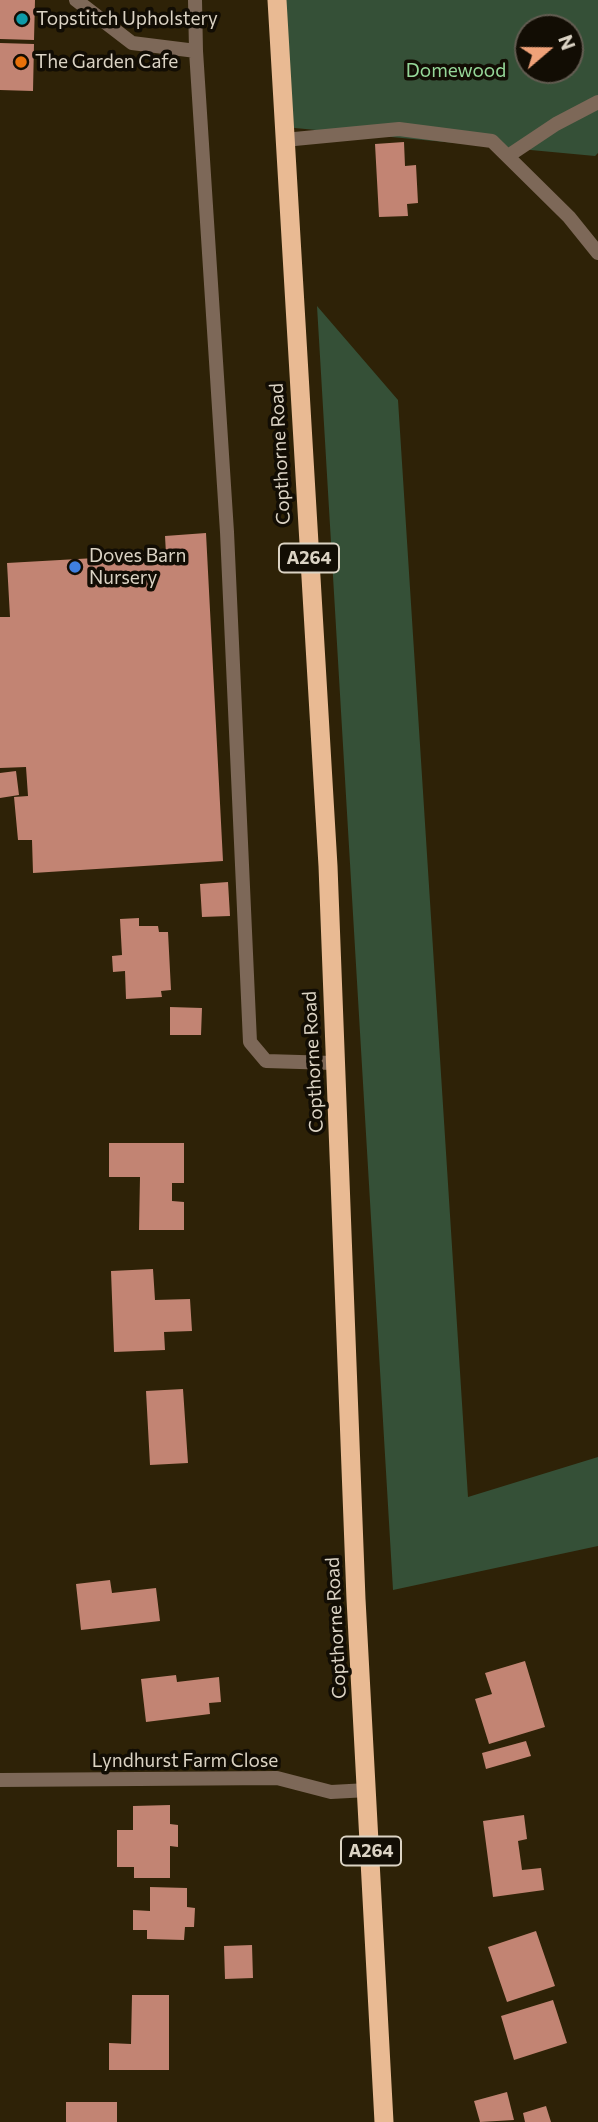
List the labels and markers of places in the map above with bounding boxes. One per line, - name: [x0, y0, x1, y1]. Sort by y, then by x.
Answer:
- place label: Topstitch Upholstery: [36, 8, 218, 30]
- marker: Topstitch Upholstery: [14, 11, 30, 27]
- place label: The Garden Cafe: [35, 51, 178, 73]
- marker: The Garden Cafe: [13, 54, 29, 70]
- place label: Doves Barn Nursery: [89, 545, 186, 589]
- marker: Doves Barn Nursery: [67, 559, 83, 575]

